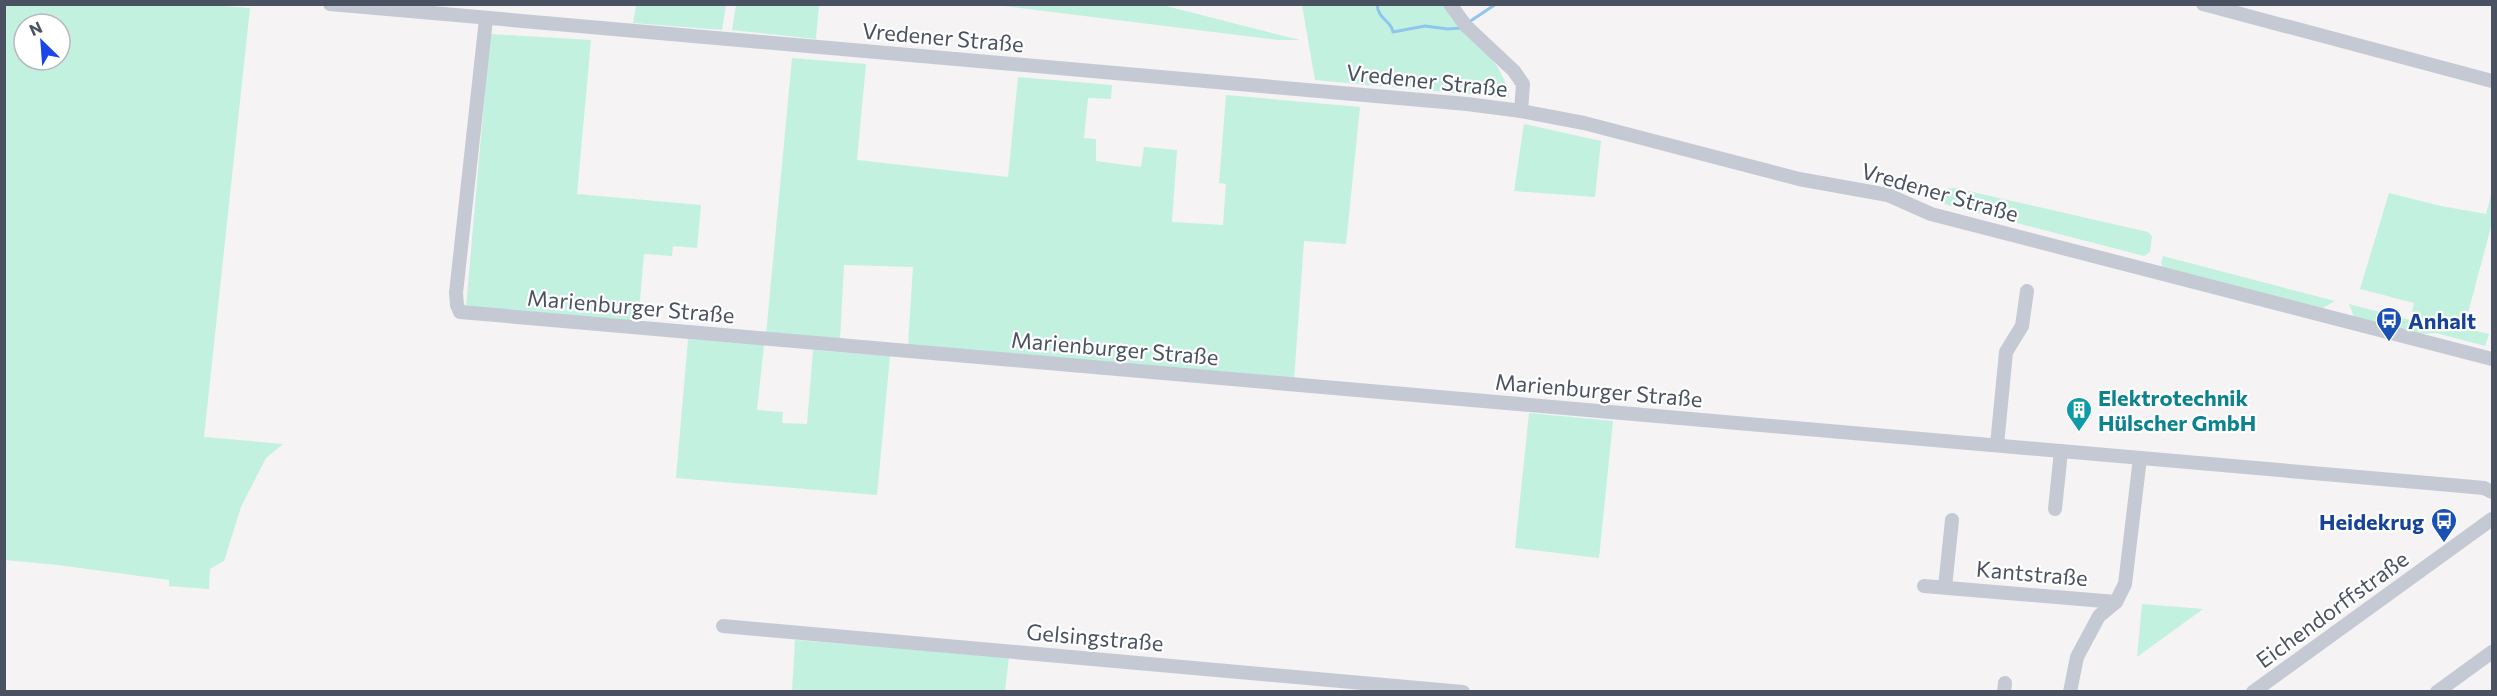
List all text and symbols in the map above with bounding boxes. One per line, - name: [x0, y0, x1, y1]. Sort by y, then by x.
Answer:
- north arrow: [12, 12, 72, 72]
- street label: Vredener Straße: [861, 16, 1025, 58]
- text: N: [26, 17, 45, 39]
- street label: Vredener Straße: [1345, 58, 1509, 102]
- street label: Vredener Straße: [1858, 157, 2022, 227]
- street label: Marienburger Straße: [526, 283, 736, 329]
- bus stop icon: Anhalt: [2374, 305, 2404, 343]
- place label: Anhalt: [2408, 307, 2476, 334]
- street label: Marienburger Straße: [1010, 325, 1220, 371]
- street label: Marienburger Straße: [1494, 367, 1704, 413]
- place label: Elektrotechnik Hülscher GmbH: [2098, 384, 2256, 436]
- building icon: Elektrotechnik Hülscher GmbH: [2064, 395, 2094, 433]
- bus stop icon: Heidekrug: [2429, 506, 2459, 544]
- place label: Heidekrug: [2319, 508, 2424, 535]
- street label: Eichendorffstraße: [2251, 545, 2413, 673]
- street label: Kantstraße: [1975, 555, 2089, 591]
- street label: Gelsingstraße: [1025, 618, 1165, 656]

